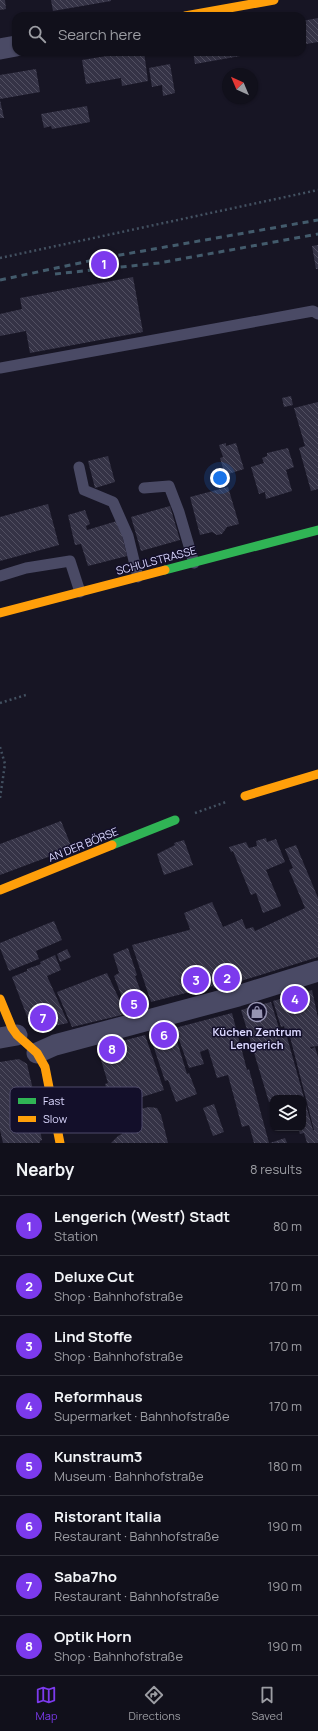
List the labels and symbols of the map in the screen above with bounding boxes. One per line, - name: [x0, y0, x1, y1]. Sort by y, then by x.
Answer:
- north arrow: [222, 68, 258, 104]
- pin: 1: [91, 249, 117, 279]
- your location: [210, 468, 230, 488]
- street label: SCHULSTRASSE: [114, 542, 198, 578]
- street label: AN DER BÖRSE: [46, 823, 120, 865]
- pin: 2: [214, 963, 240, 993]
- pin: 3: [183, 965, 209, 995]
- pin: 4: [282, 984, 308, 1014]
- pin: 5: [121, 989, 147, 1019]
- shop icon: Küchen Zentrum Lengerich: [246, 1001, 268, 1023]
- pin: 7: [30, 1003, 56, 1033]
- pin: 6: [151, 1020, 177, 1050]
- place label: Küchen Zentrum Lengerich: [213, 1024, 302, 1052]
- pin: 8: [99, 1034, 125, 1064]
- legend: [10, 1087, 142, 1133]
- text: Fast: [43, 1093, 65, 1108]
- text: Slow: [43, 1111, 68, 1126]

